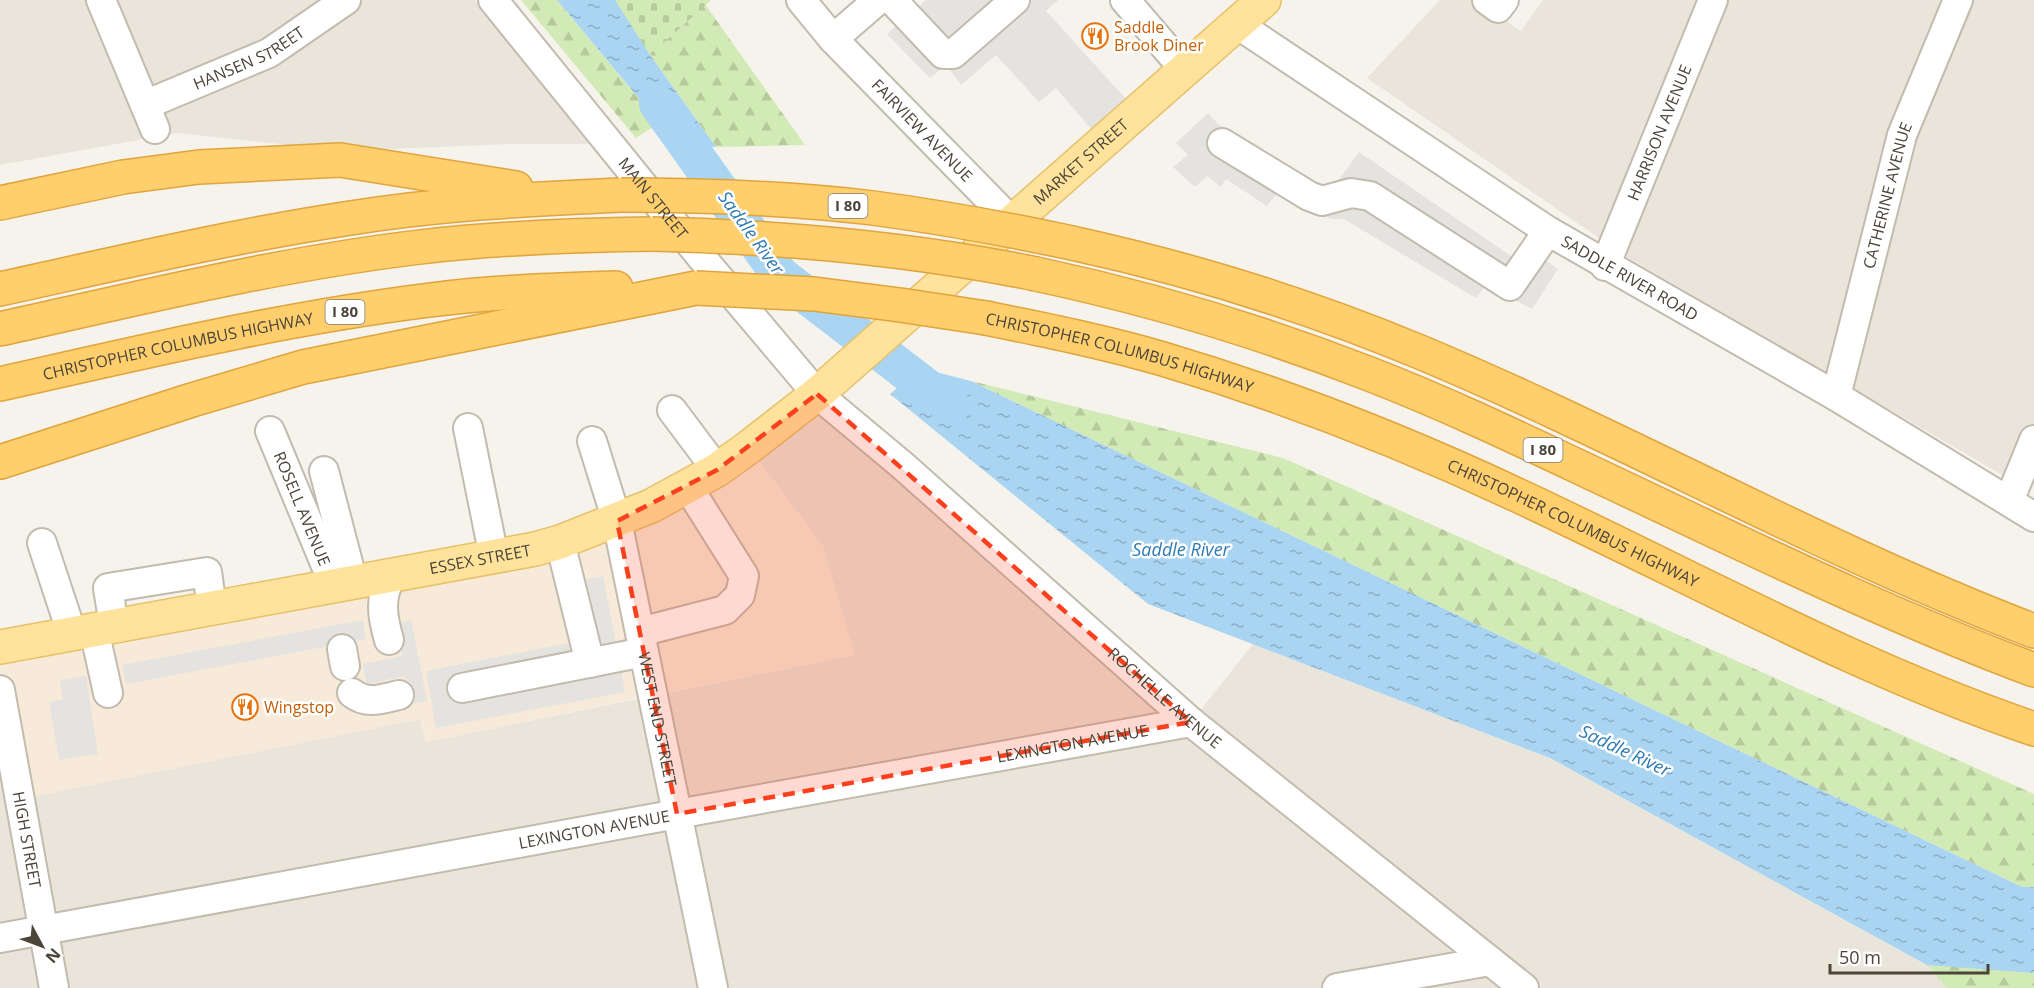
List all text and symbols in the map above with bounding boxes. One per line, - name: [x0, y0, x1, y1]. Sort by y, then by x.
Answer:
- place label: Saddle Brook Diner: [1114, 16, 1204, 56]
- street label: HANSEN STREET: [190, 21, 309, 95]
- restaurant icon: Saddle Brook Diner: [1080, 21, 1110, 51]
- street label: HARRISON AVENUE: [1622, 61, 1697, 204]
- street label: FAIRVIEW AVENUE: [867, 74, 978, 186]
- street label: MARKET STREET: [1028, 114, 1133, 210]
- street label: CATHERINE AVENUE: [1858, 119, 1917, 271]
- street label: MAIN STREET: [614, 153, 693, 244]
- water label: Saddle River: [713, 186, 791, 280]
- road number: I 80: [828, 194, 868, 218]
- street label: SADDLE RIVER ROAD: [1557, 230, 1702, 326]
- road number: I 80: [326, 300, 364, 324]
- street label: CHRISTOPHER COLUMBUS HIGHWAY: [40, 307, 315, 385]
- street label: CHRISTOPHER COLUMBUS HIGHWAY: [984, 307, 1256, 398]
- road number: I 80: [1524, 438, 1562, 462]
- street label: ROSELL AVENUE: [269, 448, 336, 569]
- street label: CHRISTOPHER COLUMBUS HIGHWAY: [1444, 454, 1703, 592]
- water label: Saddle River: [1132, 537, 1231, 561]
- street label: ESSEX STREET: [427, 539, 533, 579]
- street label: ROCHELLE AVENUE: [1103, 642, 1226, 753]
- street label: WEST END STREET: [633, 650, 682, 788]
- restaurant icon: Wingstop: [230, 692, 260, 722]
- place label: Wingstop: [264, 696, 334, 718]
- street label: LEXINGTON AVENUE: [995, 719, 1150, 768]
- water label: Saddle River: [1576, 719, 1675, 782]
- street label: HIGH STREET: [8, 789, 47, 890]
- street label: LEXINGTON AVENUE: [517, 805, 671, 854]
- north arrow: [12, 916, 72, 976]
- scale bar: [1830, 937, 1988, 975]
- text: N: [41, 944, 66, 968]
- text: 50 m: [1839, 945, 1881, 969]

